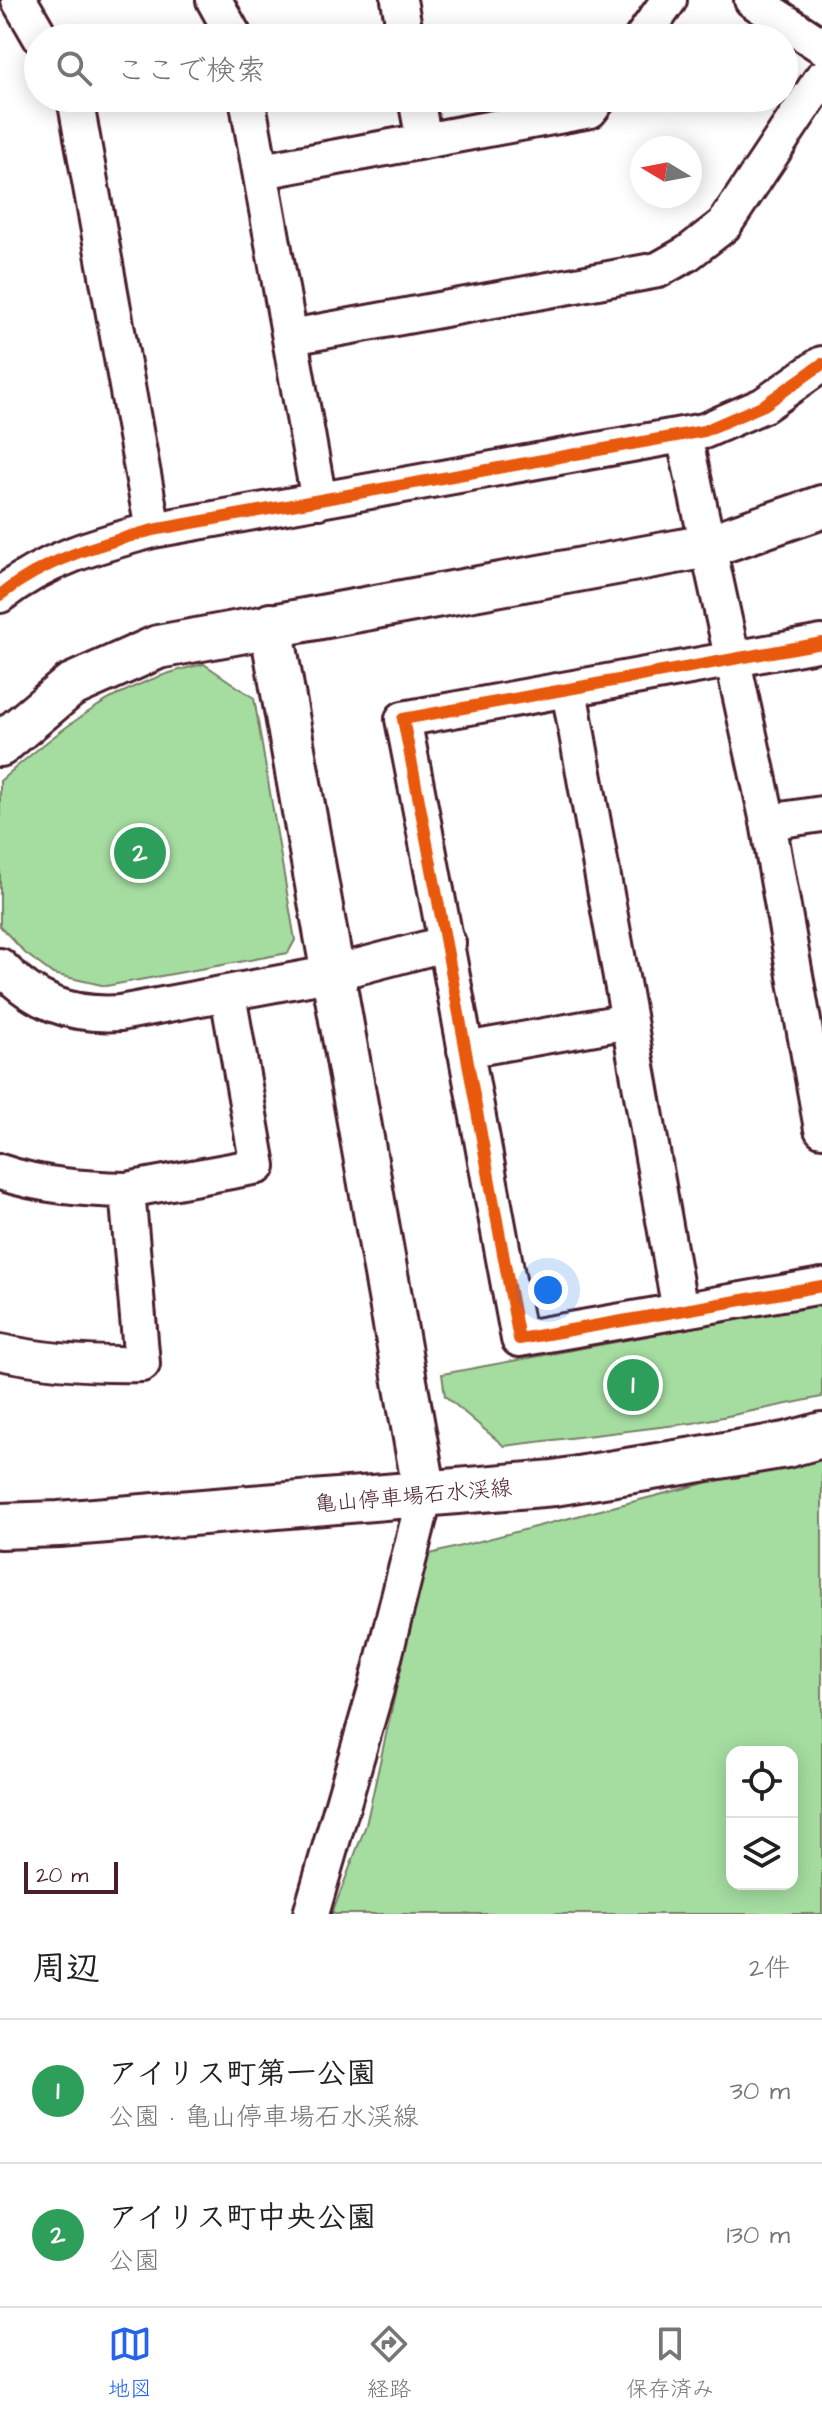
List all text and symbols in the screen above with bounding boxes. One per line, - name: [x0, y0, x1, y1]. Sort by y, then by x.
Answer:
- search box: [24, 24, 798, 112]
- icon: search: [52, 46, 96, 90]
- text: ここで検索: [116, 50, 266, 92]
- north arrow: [630, 136, 702, 208]
- pin: 2: [114, 823, 166, 883]
- your location: [528, 1270, 568, 1310]
- pin: 1: [607, 1355, 659, 1415]
- street label: 亀山停車場石水渓線: [313, 1472, 513, 1521]
- map controls: [726, 1746, 798, 1890]
- button: locate: [726, 1746, 798, 1818]
- button: layers: [726, 1818, 798, 1890]
- scale bar: [24, 1858, 118, 1894]
- text: 20 m: [36, 1860, 88, 1891]
- text: 周辺: [32, 1945, 100, 1993]
- text: 2件: [749, 1950, 790, 1986]
- text: アイリス町第一公園: [108, 2053, 376, 2095]
- text: 1: [56, 2073, 60, 2109]
- text: 30 m: [730, 2073, 790, 2109]
- text: 公園 · 亀山停車場石水渓線: [108, 2099, 418, 2135]
- text: アイリス町中央公園: [108, 2197, 376, 2239]
- text: 2: [51, 2217, 65, 2253]
- text: 130 m: [726, 2217, 790, 2253]
- text: 公園: [108, 2243, 160, 2279]
- tab: 地図: [108, 2322, 152, 2405]
- tab: 経路: [367, 2322, 411, 2405]
- tab: 保存済み: [626, 2322, 714, 2405]

